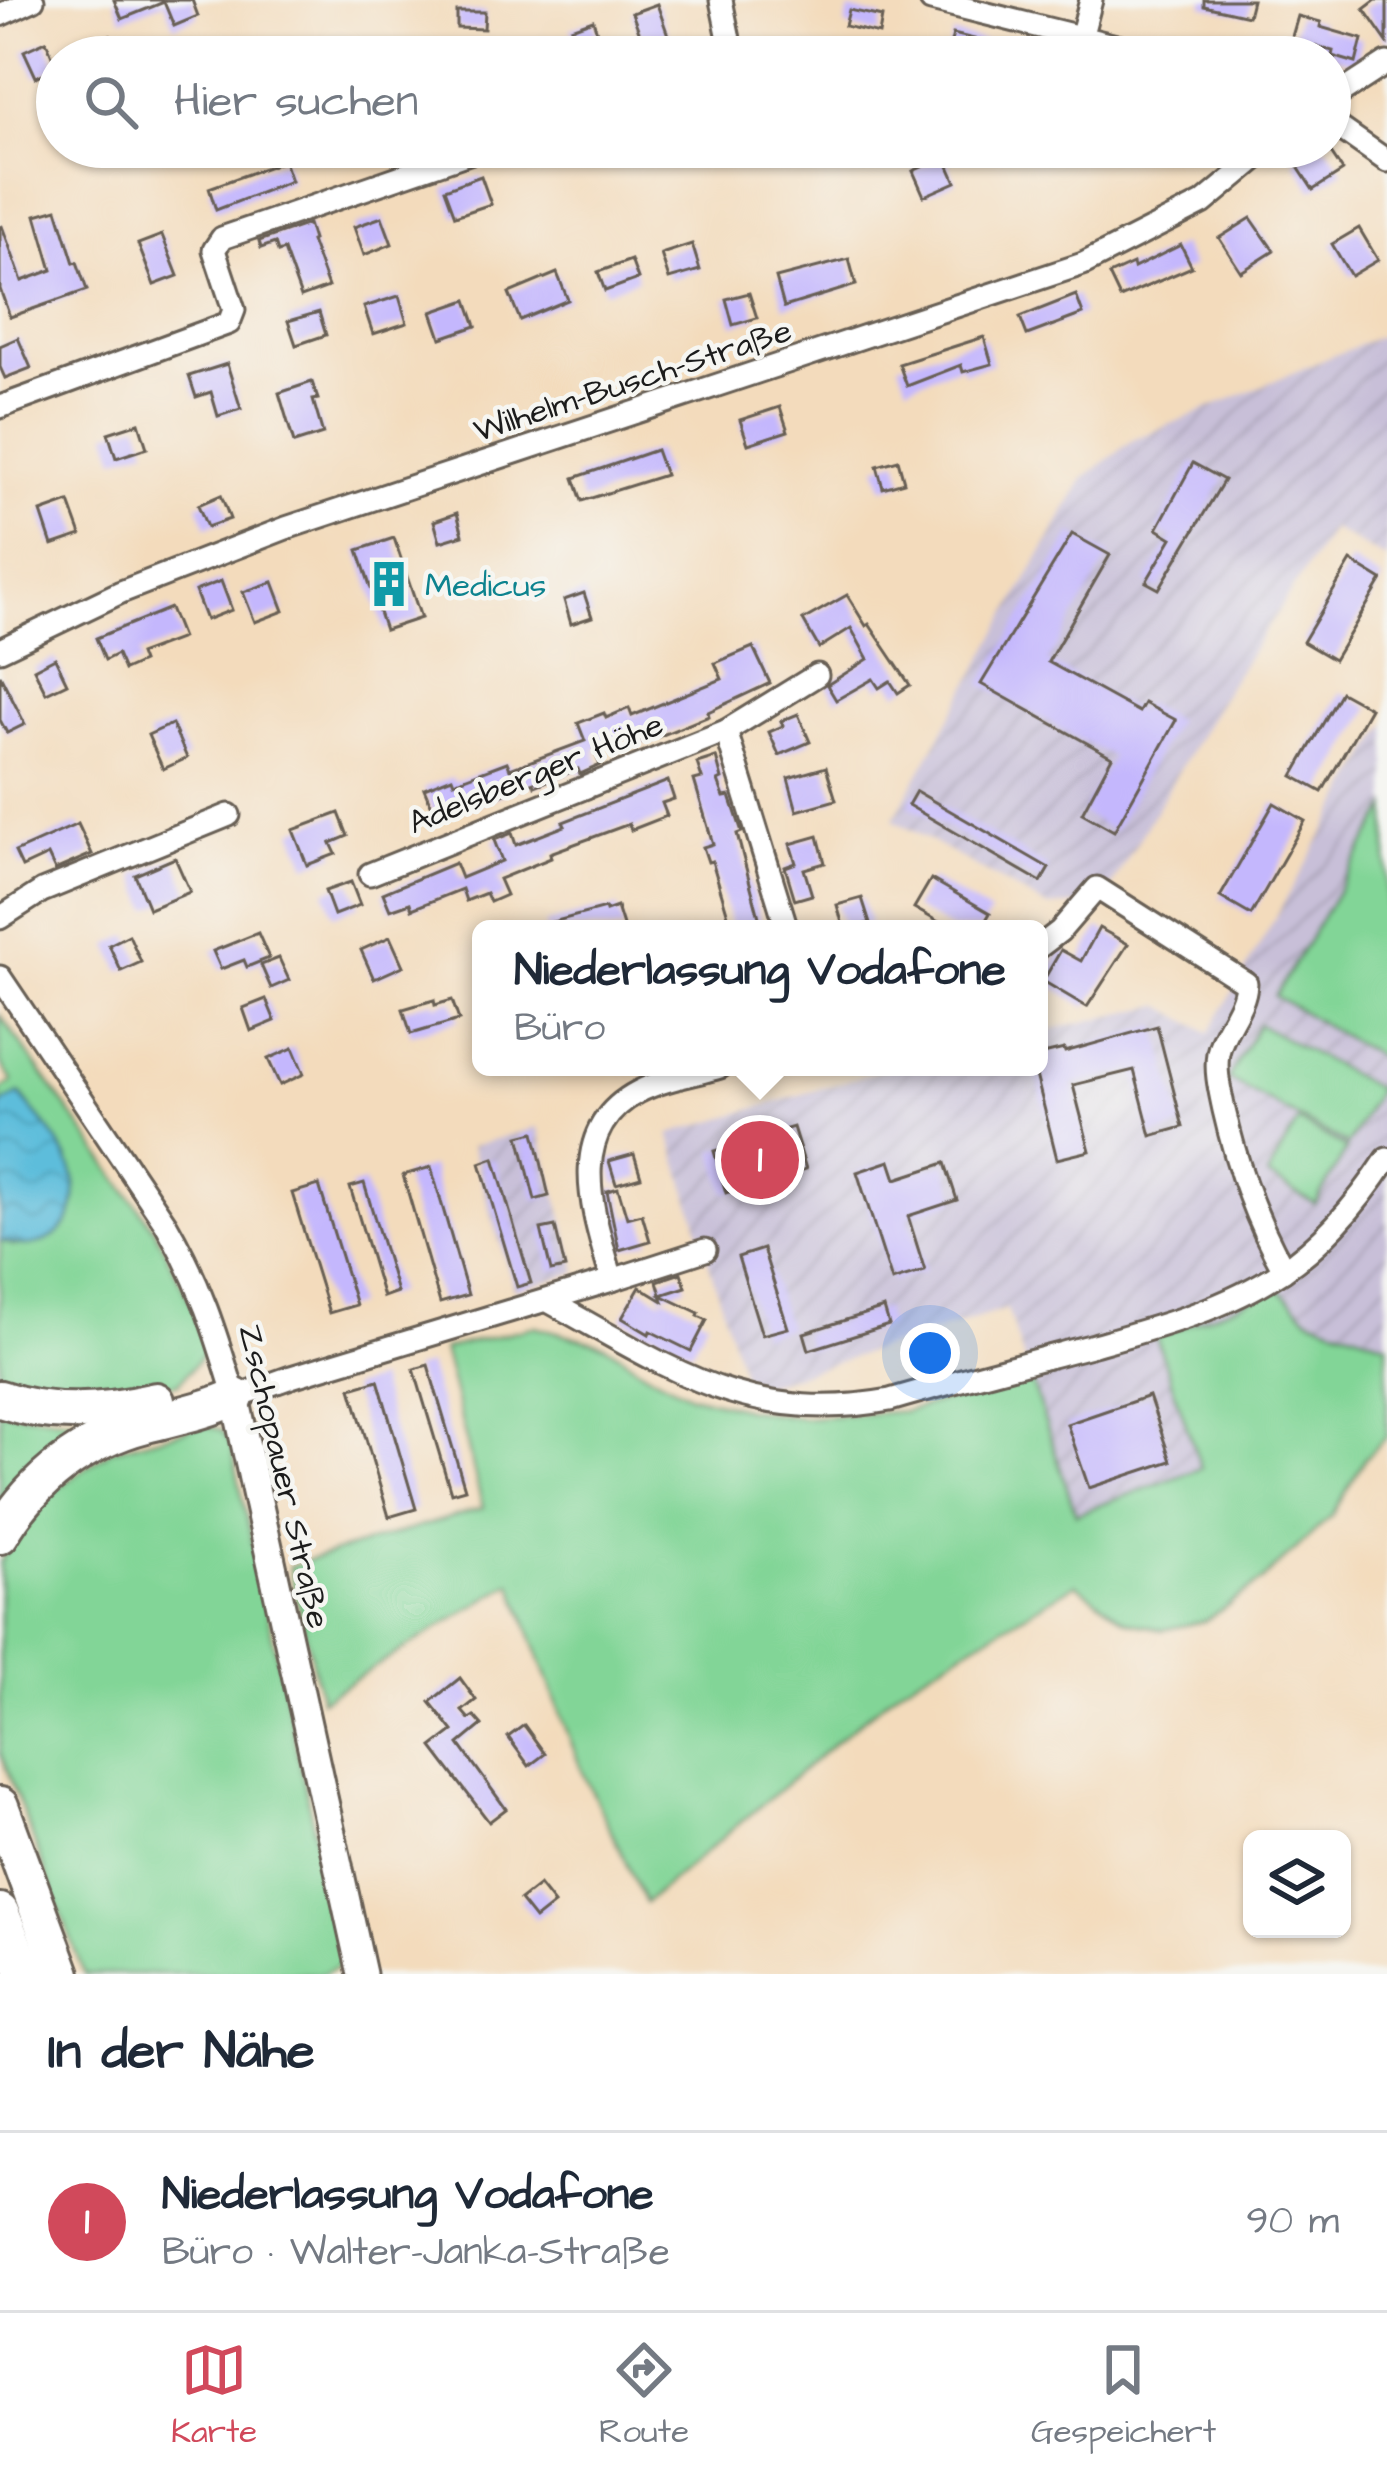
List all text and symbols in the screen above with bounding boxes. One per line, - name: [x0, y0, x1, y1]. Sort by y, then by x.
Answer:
- search box: [36, 36, 1351, 168]
- icon: search: [78, 69, 144, 135]
- text: Hier suchen: [174, 71, 418, 133]
- street label: Wilhelm-Busch-Straße: [468, 308, 797, 454]
- building icon: Medicus: [364, 559, 414, 609]
- place label: Medicus: [425, 563, 546, 609]
- street label: Adelsberger Höhe: [401, 702, 671, 848]
- popup: [472, 920, 1048, 1076]
- text: Niederlassung Vodafone: [514, 940, 1006, 1002]
- text: Büro: [514, 1002, 605, 1056]
- pin: 1: [721, 1115, 799, 1205]
- street label: Zschopauer Straße: [227, 1320, 341, 1633]
- your location: [900, 1323, 960, 1383]
- map controls: [1243, 1830, 1351, 1938]
- button: layers: [1243, 1830, 1351, 1938]
- text: In der Nähe: [48, 2017, 315, 2088]
- text: Niederlassung Vodafone: [162, 2164, 654, 2226]
- text: 1: [85, 2195, 90, 2249]
- text: 90 m: [1246, 2195, 1339, 2249]
- text: Büro · Walter-Janka-Straße: [162, 2226, 670, 2280]
- tab: Karte: [171, 2337, 257, 2455]
- tab: Route: [599, 2337, 689, 2455]
- tab: Gespeichert: [1031, 2337, 1216, 2455]

